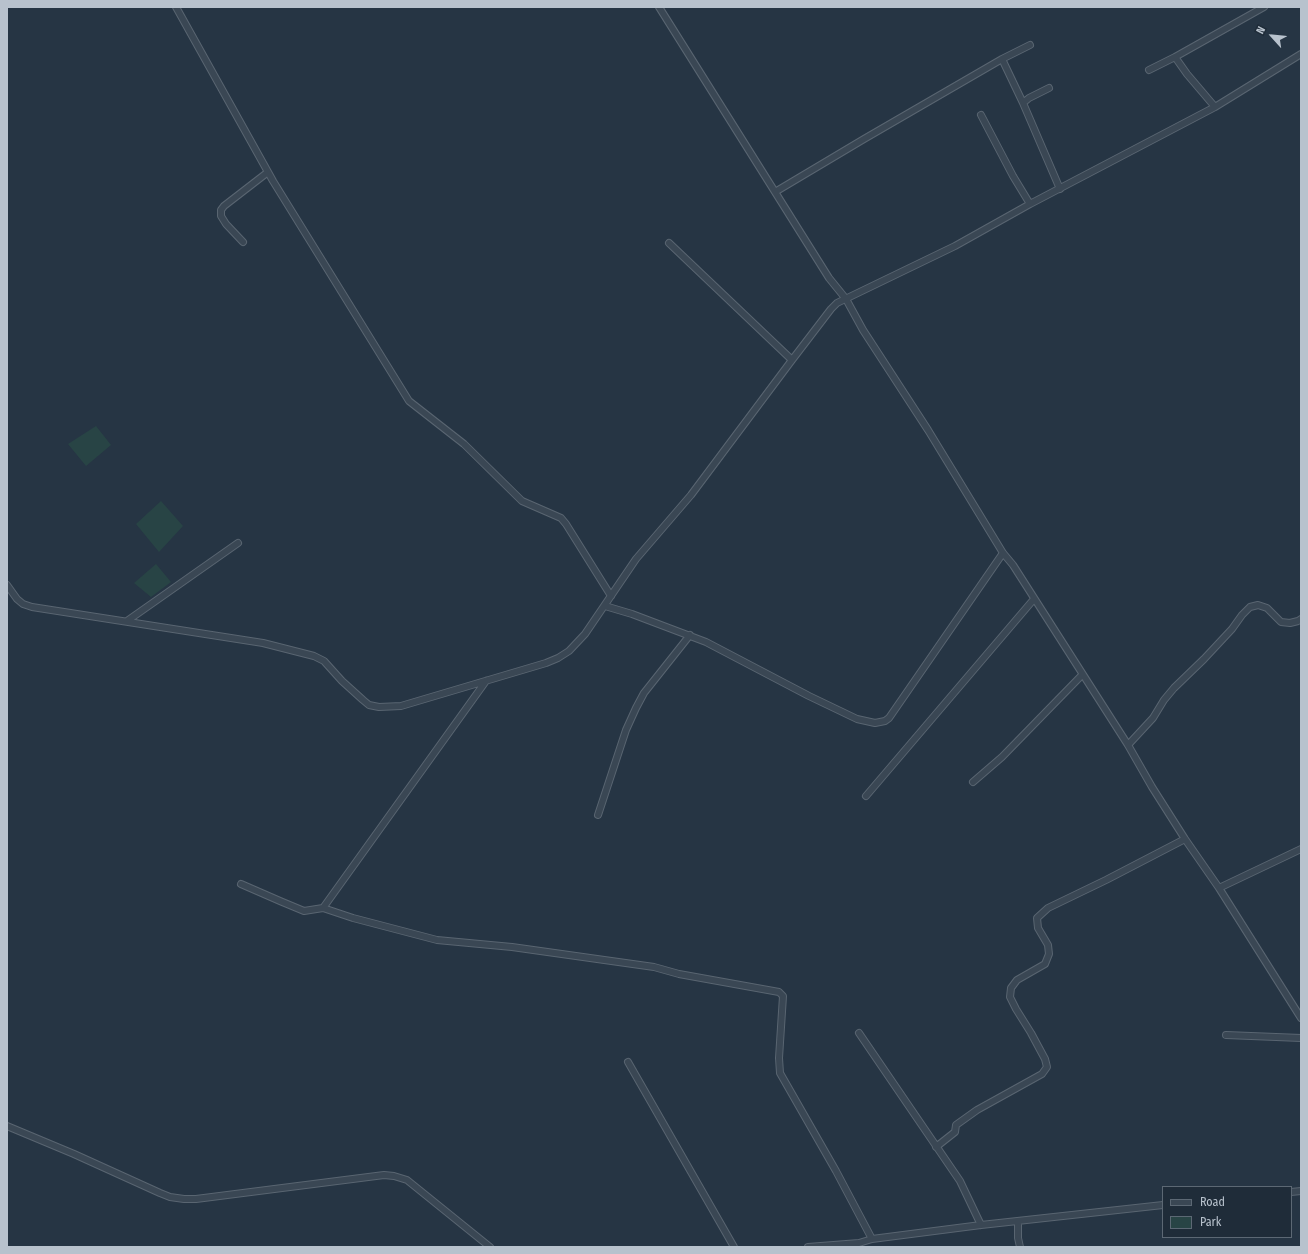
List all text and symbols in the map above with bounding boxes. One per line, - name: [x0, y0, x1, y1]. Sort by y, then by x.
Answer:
- north arrow: [1252, 16, 1292, 56]
- text: N: [1254, 24, 1268, 36]
- legend: [1162, 1186, 1292, 1238]
- text: Road: [1200, 1195, 1225, 1209]
- text: Park: [1200, 1215, 1221, 1229]

